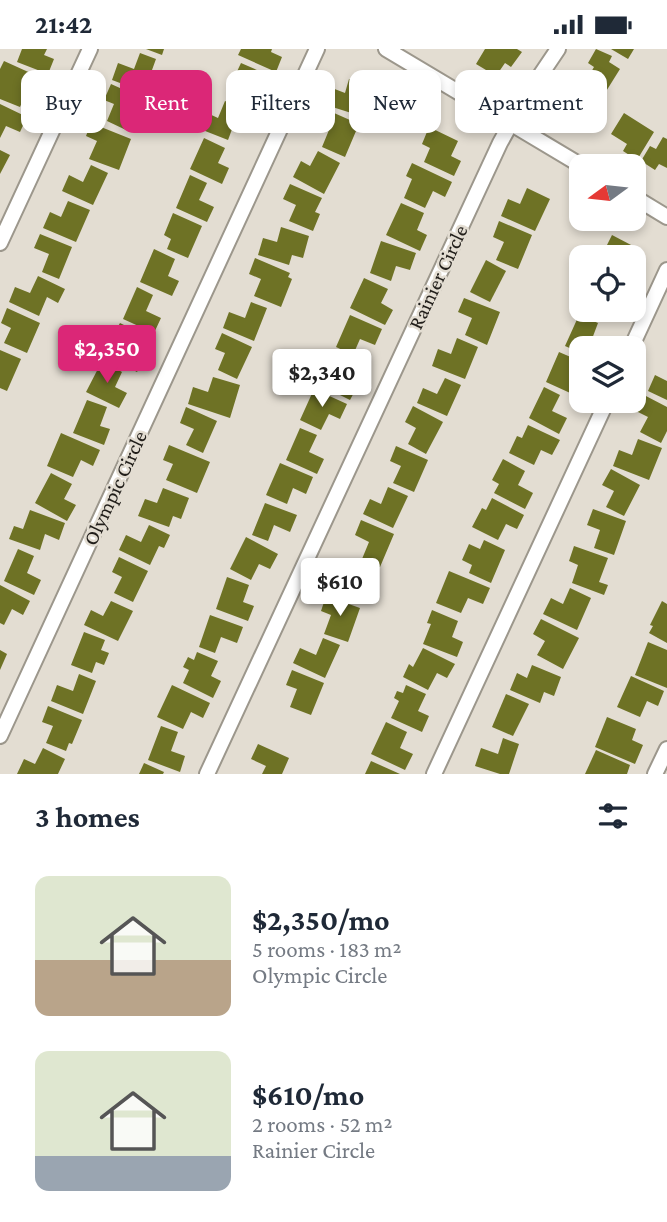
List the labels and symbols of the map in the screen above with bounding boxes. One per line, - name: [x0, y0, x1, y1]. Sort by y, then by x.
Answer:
- north arrow: [569, 154, 646, 231]
- street label: Rainier Circle: [403, 221, 473, 333]
- pin: $2,350: [50, 325, 164, 385]
- pin: $2,340: [265, 349, 379, 409]
- street label: Olympic Circle: [78, 427, 152, 549]
- pin: $610: [299, 559, 381, 618]

